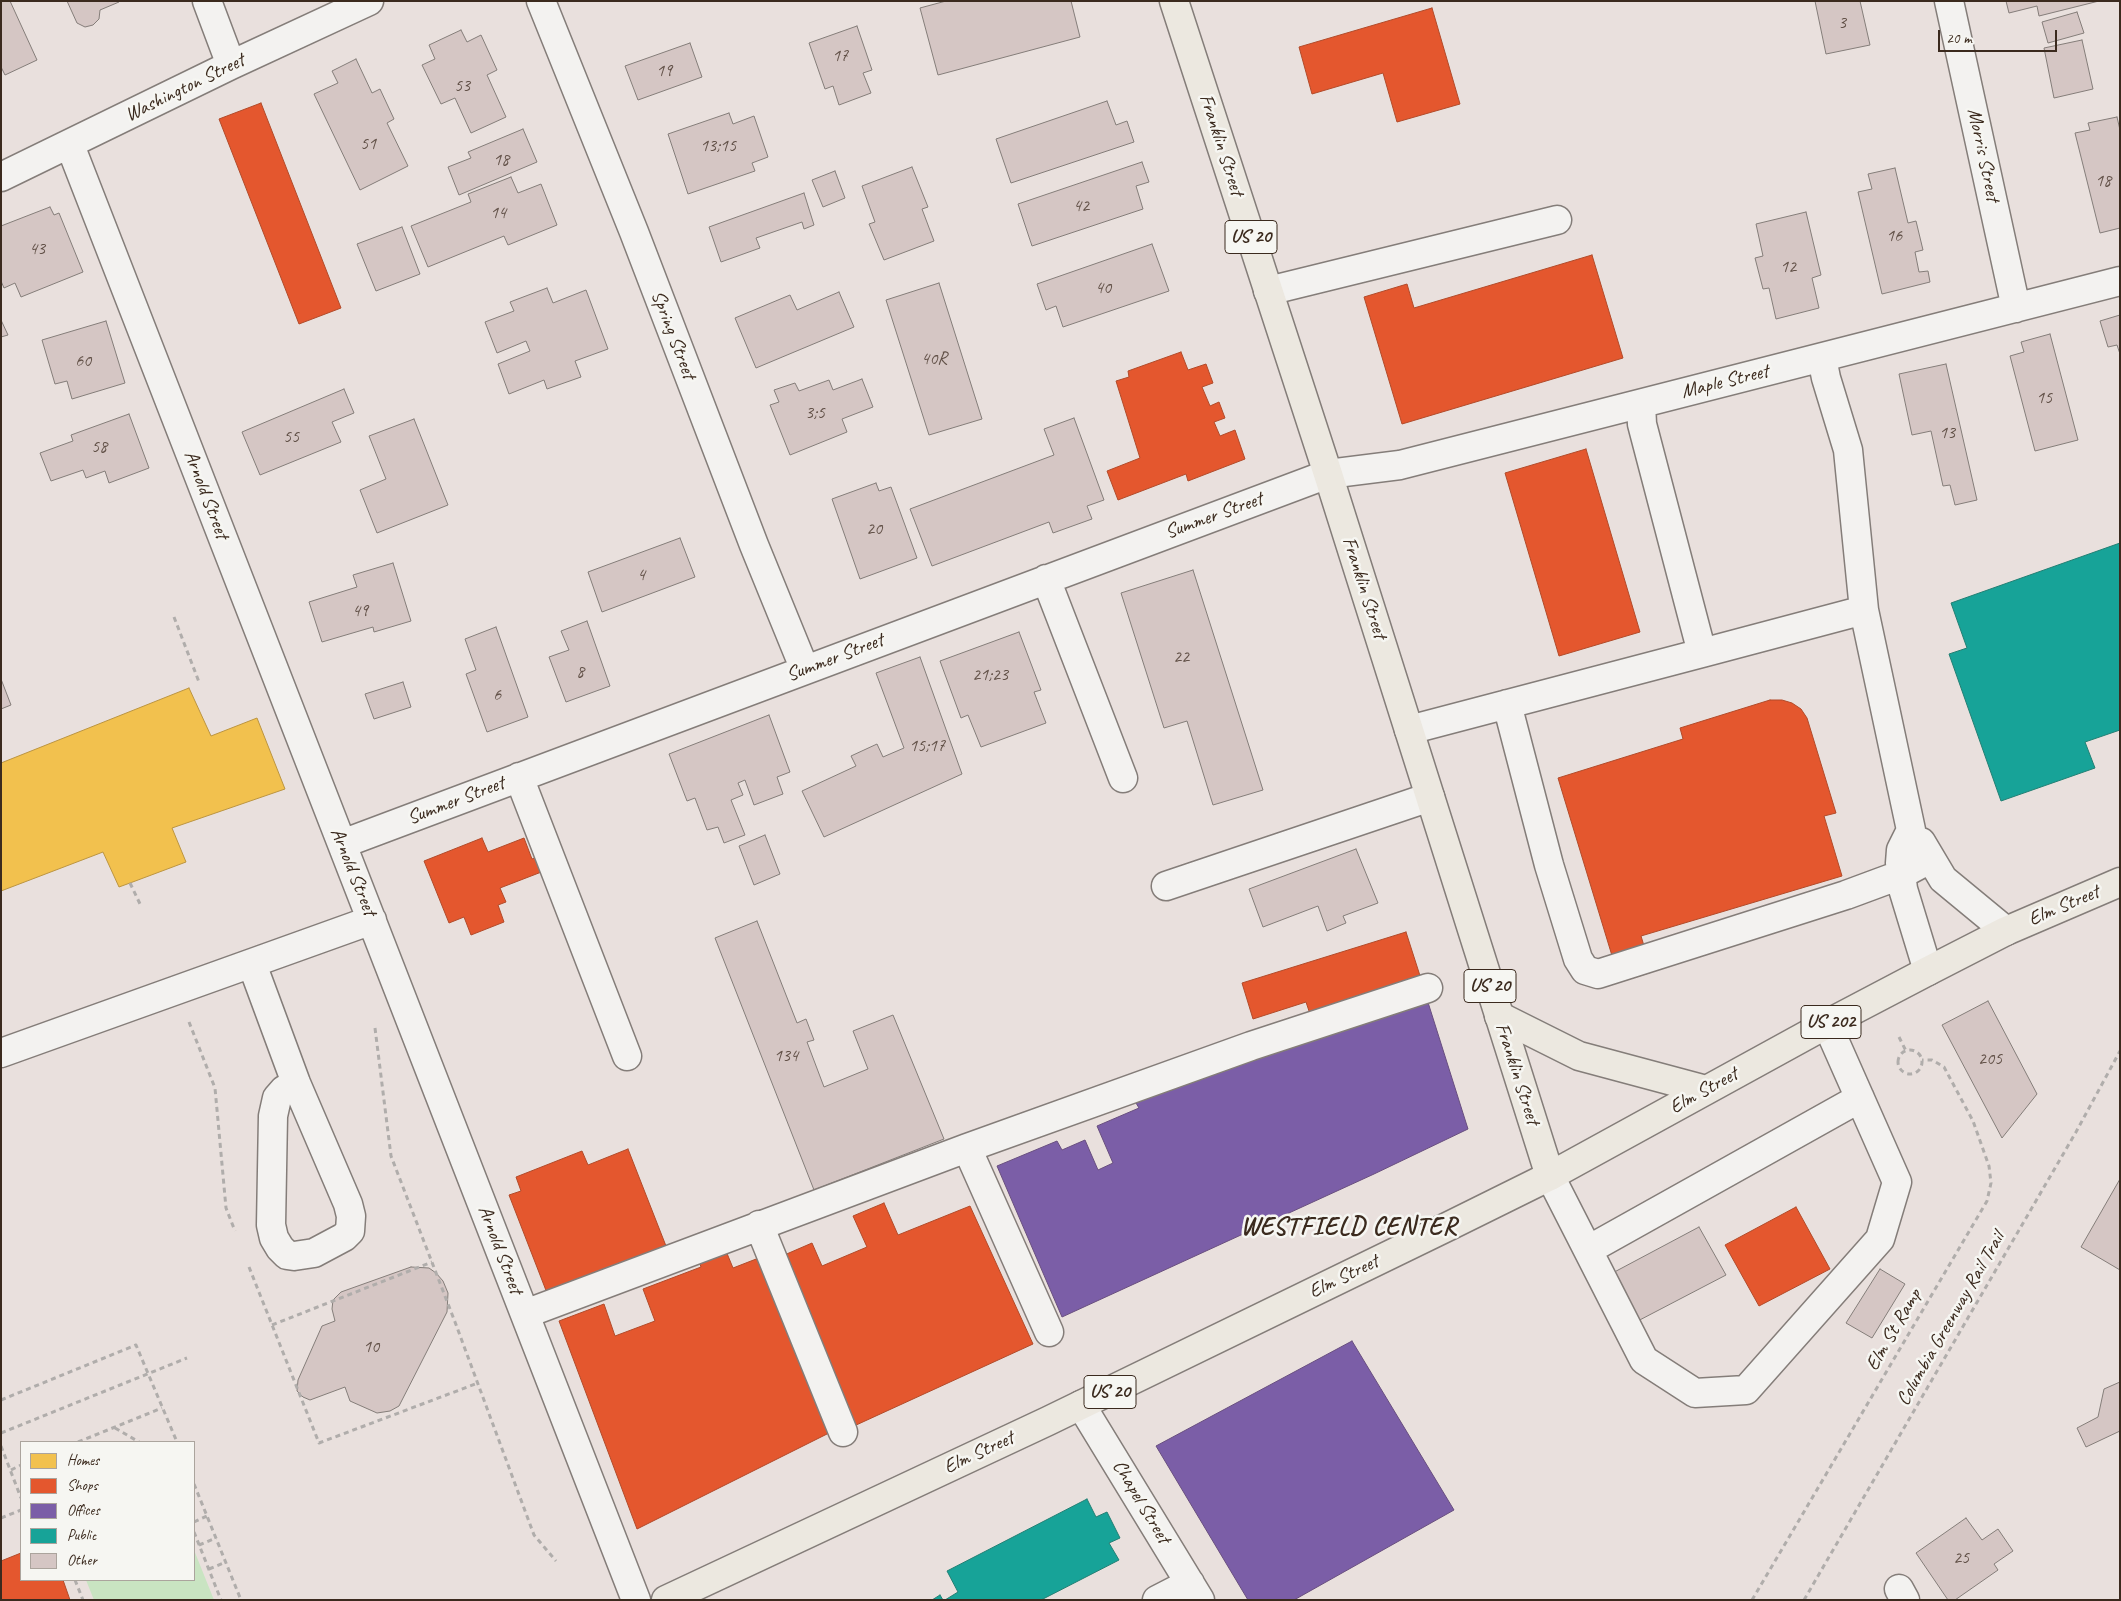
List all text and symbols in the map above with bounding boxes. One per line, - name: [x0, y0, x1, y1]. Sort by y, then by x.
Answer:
- house number: 3: [1838, 12, 1846, 34]
- scale bar: [1941, 20, 2060, 52]
- text: 20 m: [1946, 29, 1972, 48]
- house number: 17: [832, 45, 848, 67]
- street label: Washington Street: [121, 49, 249, 127]
- house number: 19: [656, 60, 672, 82]
- house number: 53: [454, 75, 470, 97]
- street label: Franklin Street: [1193, 91, 1249, 199]
- street label: Morris Street: [1961, 106, 2005, 204]
- house number: 51: [360, 133, 376, 155]
- house number: 13;15: [700, 135, 736, 157]
- house number: 18: [493, 149, 509, 171]
- house number: 18: [2095, 170, 2111, 192]
- house number: 42: [1073, 195, 1089, 217]
- house number: 14: [490, 202, 506, 224]
- road number: US 20: [1225, 220, 1277, 253]
- house number: 16: [1886, 225, 1902, 247]
- house number: 43: [29, 238, 45, 260]
- house number: 12: [1780, 256, 1796, 278]
- house number: 40: [1095, 277, 1111, 299]
- street label: Spring Street: [645, 287, 701, 383]
- house number: 40R: [921, 348, 947, 370]
- house number: 60: [75, 350, 91, 372]
- street label: Maple Street: [1679, 360, 1771, 404]
- house number: 15: [2036, 387, 2052, 409]
- house number: 3;5: [805, 402, 825, 424]
- house number: 13: [1939, 422, 1955, 444]
- house number: 55: [283, 426, 299, 448]
- house number: 58: [91, 436, 107, 458]
- street label: Arnold Street: [178, 447, 234, 543]
- street label: Summer Street: [1162, 487, 1266, 545]
- house number: 20: [866, 518, 882, 540]
- street label: Franklin Street: [1336, 534, 1392, 642]
- house number: 4: [637, 564, 645, 586]
- house number: 49: [352, 600, 368, 622]
- street label: Summer Street: [783, 628, 887, 688]
- house number: 22: [1173, 646, 1189, 668]
- house number: 8: [576, 661, 584, 683]
- house number: 21;23: [972, 664, 1008, 686]
- house number: 6: [493, 684, 501, 706]
- house number: 15;17: [909, 735, 945, 757]
- street label: Summer Street: [404, 771, 508, 831]
- street label: Arnold Street: [325, 825, 381, 919]
- street label: Elm Street: [2025, 880, 2103, 932]
- road number: US 20: [1464, 969, 1516, 1002]
- road number: US 202: [1801, 1006, 1861, 1038]
- street label: Franklin Street: [1489, 1020, 1545, 1128]
- house number: 134: [774, 1045, 798, 1067]
- house number: 205: [1978, 1048, 2002, 1070]
- street label: Elm Street: [1666, 1062, 1742, 1120]
- street label: Arnold Street: [472, 1202, 528, 1298]
- district label: WESTFIELD CENTER: [1239, 1212, 1459, 1242]
- street label: Columbia Greenway Rail Trail: [1891, 1228, 2011, 1410]
- street label: Elm Street: [1305, 1250, 1383, 1304]
- street label: Elm St Ramp: [1861, 1285, 1927, 1375]
- house number: 10: [363, 1336, 379, 1358]
- road number: US 20: [1084, 1375, 1136, 1408]
- street label: Elm Street: [940, 1426, 1018, 1480]
- legend: [20, 1441, 195, 1581]
- text: Homes: [67, 1451, 99, 1470]
- street label: Chapel Street: [1107, 1456, 1175, 1548]
- text: Shops: [67, 1476, 98, 1495]
- text: Offices: [67, 1501, 100, 1520]
- text: Public: [67, 1526, 96, 1545]
- house number: 25: [1953, 1547, 1969, 1569]
- text: Other: [67, 1551, 97, 1570]

